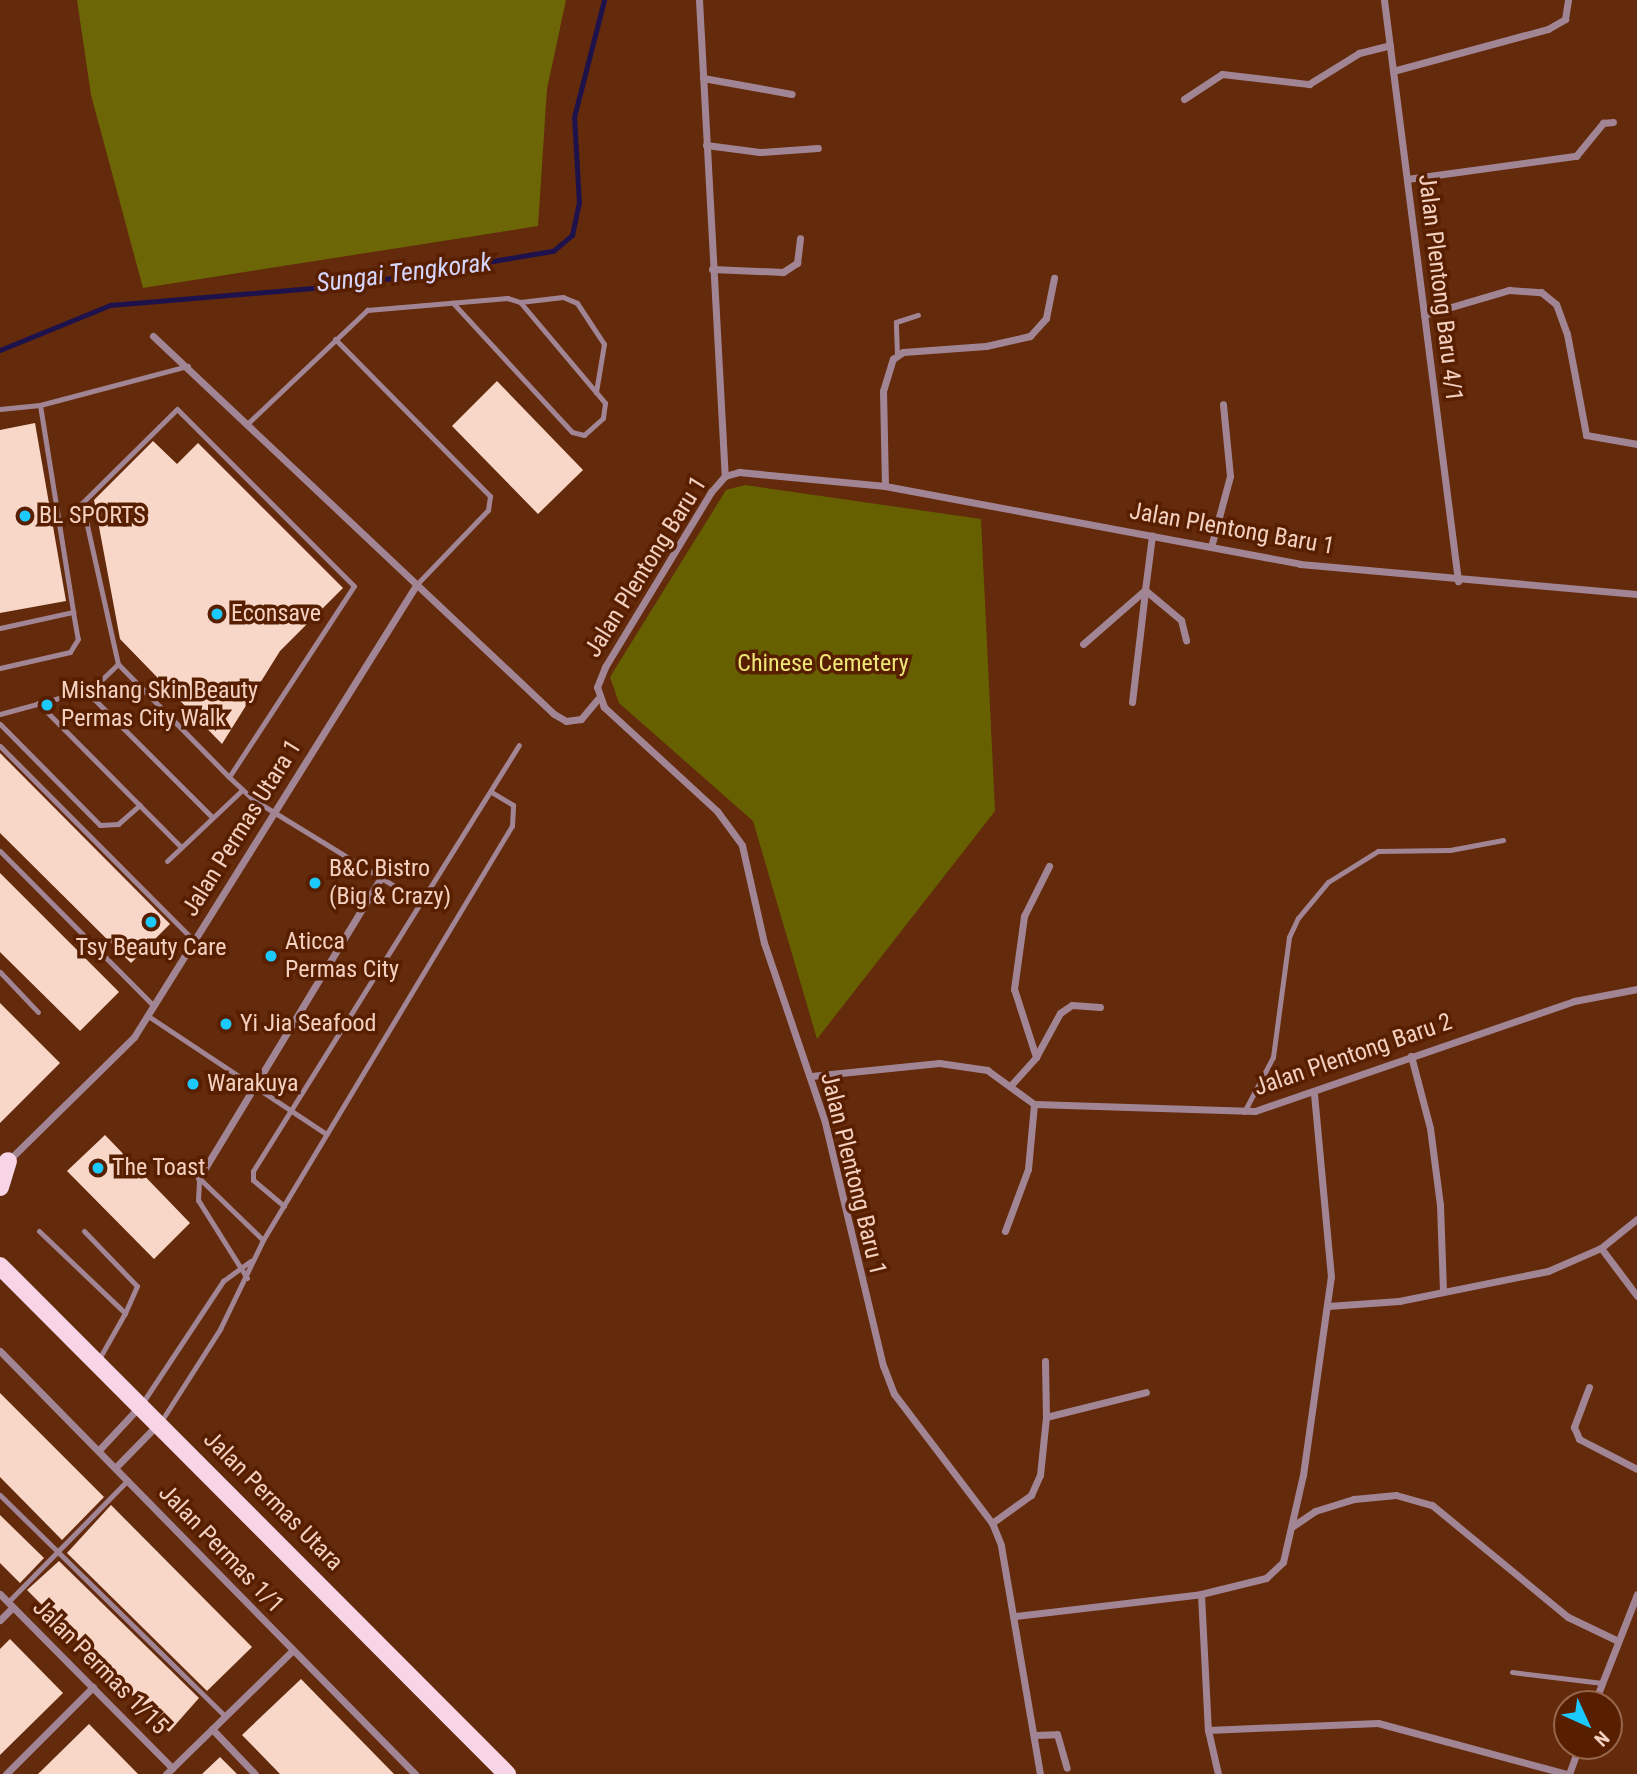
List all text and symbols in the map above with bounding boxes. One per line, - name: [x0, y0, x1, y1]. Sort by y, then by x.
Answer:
- street label: Jalan Plentong Baru 4/1: [1412, 173, 1468, 403]
- water label: Sungai Tengkorak: [314, 247, 494, 299]
- street label: Jalan Plentong Baru 1: [579, 471, 713, 663]
- street label: Jalan Plentong Baru 1: [1127, 497, 1337, 561]
- place label: BL SPORTS: [39, 502, 146, 530]
- marker: BL SPORTS: [17, 508, 33, 524]
- place label: Econsave: [231, 600, 321, 628]
- marker: Econsave: [209, 606, 225, 622]
- park label: Chinese Cemetery: [737, 650, 909, 678]
- place label: Mishang Skin Beauty Permas City Walk: [61, 677, 258, 733]
- marker: Mishang Skin Beauty Permas City Walk: [39, 697, 55, 713]
- street label: Jalan Permas Utara 1: [176, 734, 308, 922]
- place label: B&C Bistro (Big & Crazy): [329, 855, 451, 911]
- marker: B&C Bistro (Big & Crazy): [307, 875, 323, 891]
- marker: Tsy Beauty Care: [143, 914, 159, 930]
- place label: Aticca Permas City: [285, 928, 399, 984]
- place label: Tsy Beauty Care: [75, 934, 227, 962]
- marker: Aticca Permas City: [263, 948, 279, 964]
- street label: Jalan Plentong Baru 2: [1250, 1008, 1456, 1102]
- place label: Yi Jia Seafood: [240, 1010, 377, 1038]
- marker: Yi Jia Seafood: [218, 1016, 234, 1032]
- place label: Warakuya: [207, 1070, 298, 1098]
- street label: Jalan Plentong Baru 1: [814, 1070, 892, 1278]
- marker: Warakuya: [185, 1076, 201, 1092]
- place label: The Toast: [112, 1154, 206, 1182]
- marker: The Toast: [90, 1160, 106, 1176]
- street label: Jalan Permas Utara: [197, 1425, 349, 1577]
- street label: Jalan Permas 1/1: [152, 1479, 290, 1619]
- street label: Jalan Permas 1/15: [26, 1593, 174, 1741]
- north arrow: [1553, 1690, 1623, 1760]
- text: N: [1590, 1727, 1614, 1751]

